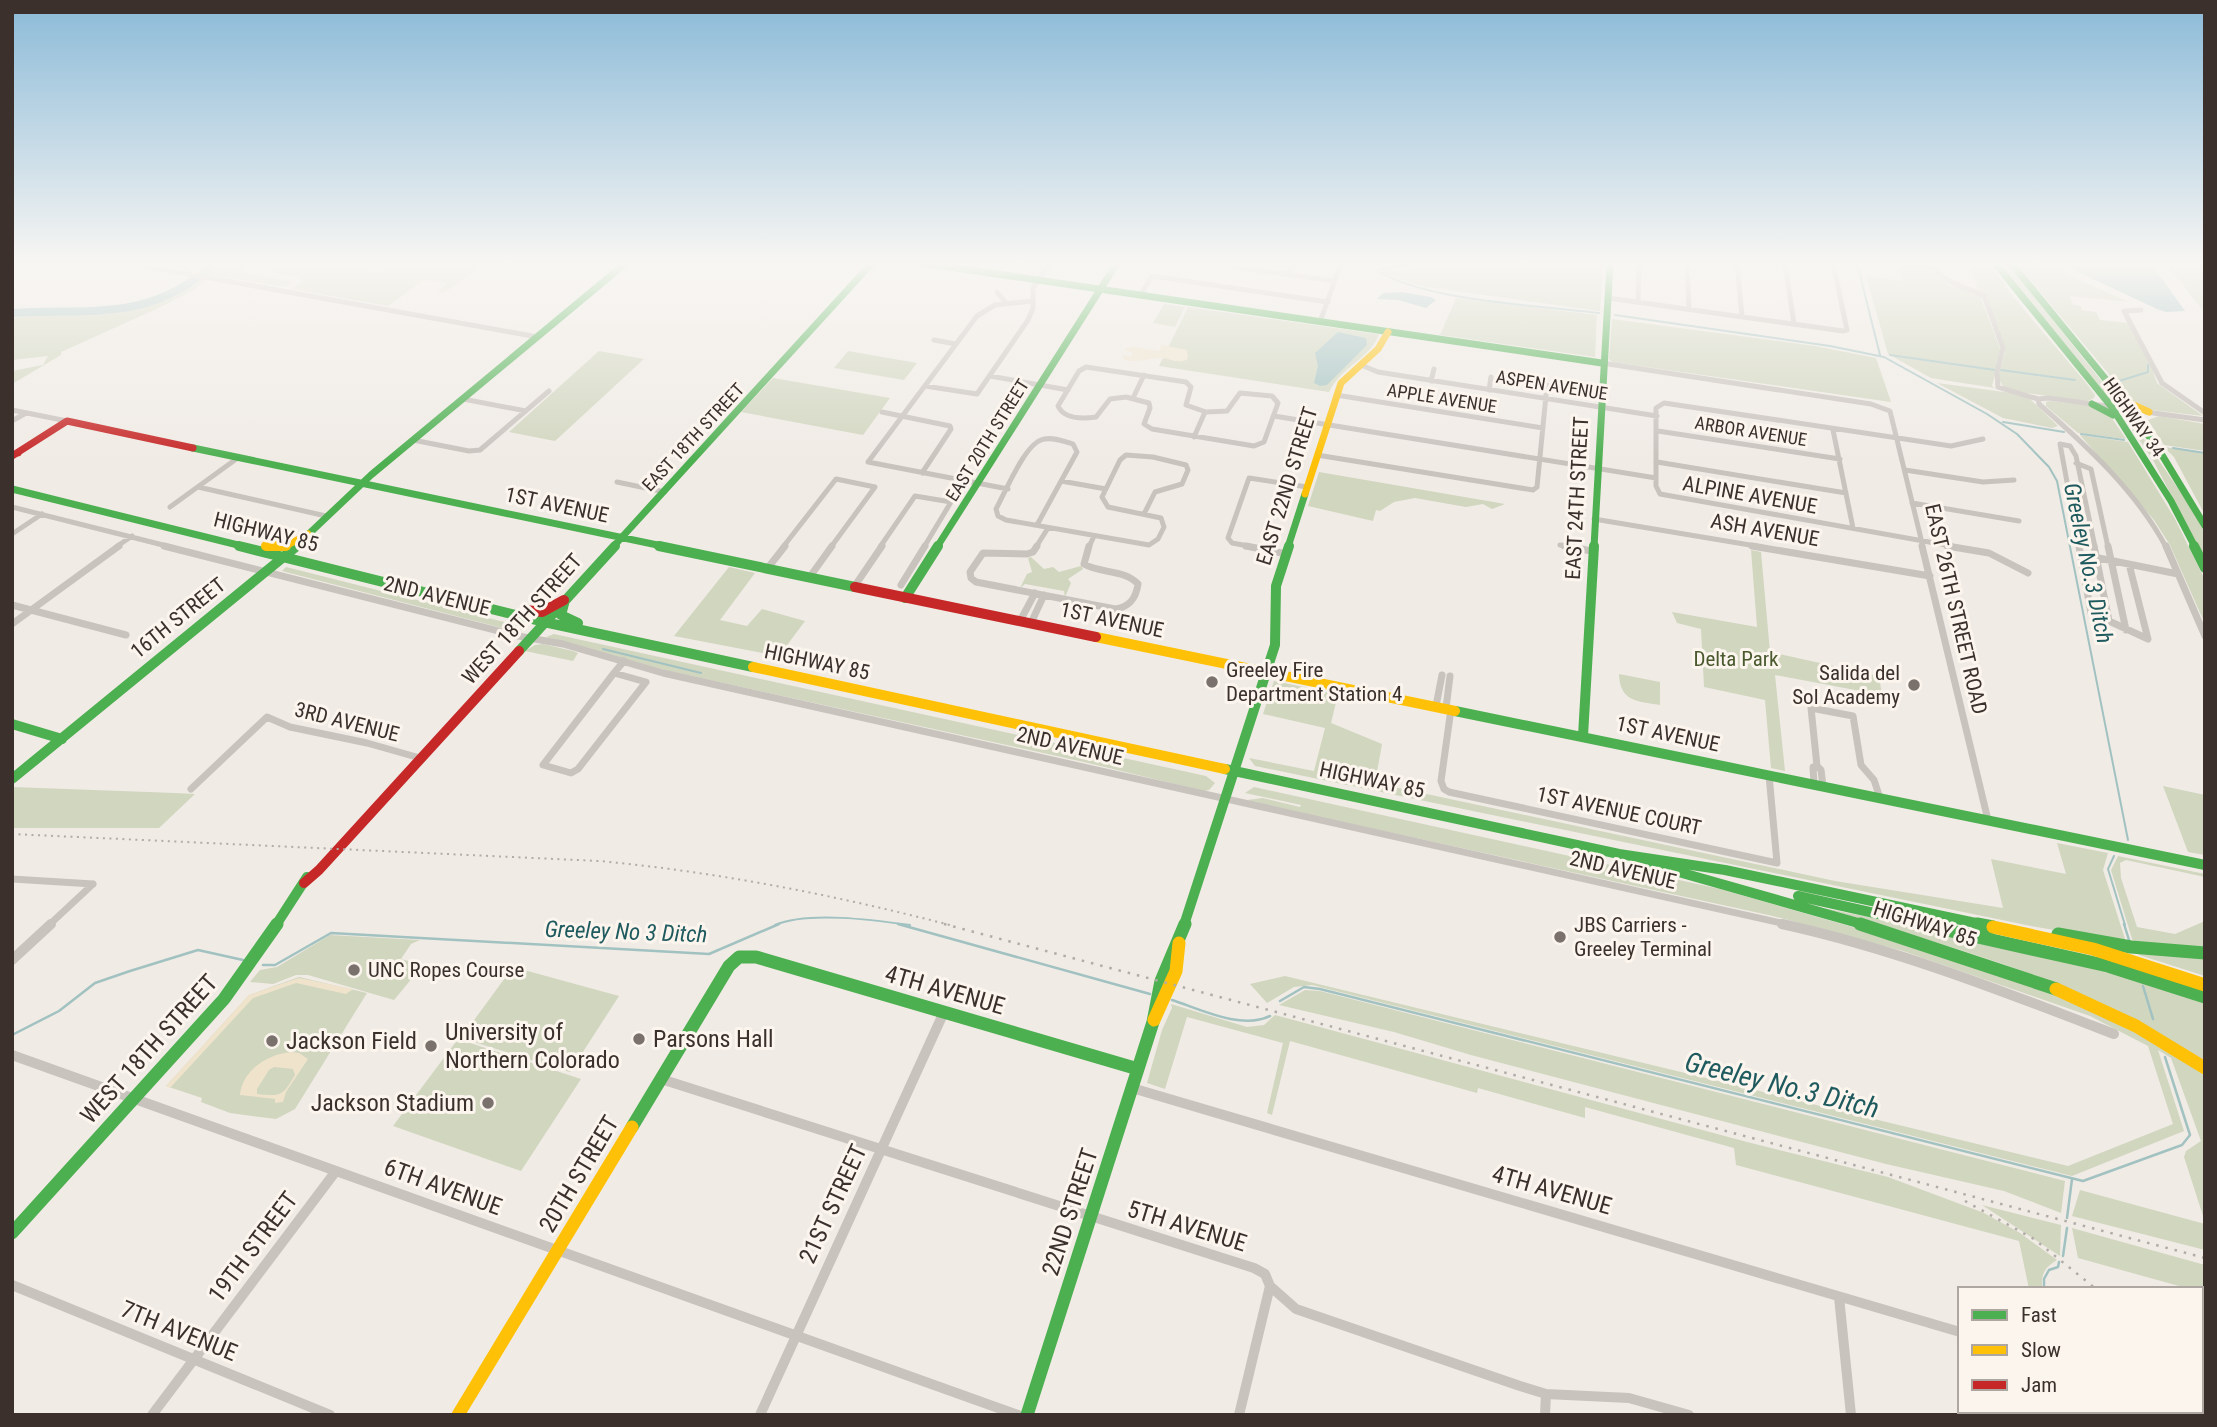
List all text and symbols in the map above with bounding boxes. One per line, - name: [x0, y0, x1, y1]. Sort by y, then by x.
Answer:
- street label: ASPEN AVENUE: [1495, 366, 1609, 404]
- street label: HIGHWAY 34: [2099, 373, 2169, 461]
- street label: EAST 20TH STREET: [941, 375, 1033, 505]
- street label: EAST 18TH STREET: [638, 379, 748, 495]
- street label: APPLE AVENUE: [1386, 379, 1498, 417]
- street label: EAST 22ND STREET: [1252, 404, 1323, 568]
- street label: ARBOR AVENUE: [1693, 412, 1809, 450]
- street label: EAST 24TH STREET: [1561, 416, 1593, 580]
- street label: ALPINE AVENUE: [1681, 471, 1819, 519]
- water label: Greeley No.3 Ditch: [2058, 480, 2118, 646]
- street label: 1ST AVENUE: [503, 482, 611, 528]
- street label: EAST 26TH STREET ROAD: [1920, 501, 1992, 717]
- street label: HIGHWAY 85: [211, 507, 321, 557]
- street label: ASH AVENUE: [1709, 509, 1821, 551]
- street label: WEST 18TH STREET: [457, 549, 587, 689]
- street label: 2ND AVENUE: [381, 571, 493, 621]
- street label: 16TH STREET: [126, 573, 230, 663]
- street label: 1ST AVENUE: [1058, 597, 1166, 643]
- street label: HIGHWAY 85: [762, 639, 872, 685]
- park label: Delta Park: [1693, 647, 1779, 671]
- place label: Greeley Fire Department Station 4: [1226, 658, 1402, 706]
- place label: Salida del Sol Academy: [1792, 661, 1900, 709]
- marker: Greeley Fire Department Station 4: [1204, 674, 1220, 690]
- marker: Salida del Sol Academy: [1906, 677, 1922, 693]
- street label: 3RD AVENUE: [292, 697, 402, 747]
- street label: 1ST AVENUE: [1614, 711, 1722, 757]
- street label: 2ND AVENUE: [1014, 722, 1126, 770]
- street label: HIGHWAY 85: [1317, 757, 1427, 803]
- street label: 1ST AVENUE COURT: [1535, 782, 1704, 840]
- street label: 2ND AVENUE: [1567, 846, 1679, 894]
- street label: HIGHWAY 85: [1870, 896, 1980, 952]
- place label: JBS Carriers - Greeley Terminal: [1574, 913, 1712, 961]
- water label: Greeley No 3 Ditch: [544, 916, 708, 948]
- marker: JBS Carriers - Greeley Terminal: [1552, 929, 1568, 945]
- place label: UNC Ropes Course: [368, 958, 524, 982]
- street label: 4TH AVENUE: [882, 960, 1008, 1020]
- marker: UNC Ropes Course: [346, 962, 362, 978]
- street label: WEST 18TH STREET: [75, 969, 223, 1129]
- place label: University of Northern Colorado: [445, 1018, 620, 1074]
- place label: Parsons Hall: [653, 1025, 773, 1053]
- place label: Jackson Field: [286, 1027, 417, 1055]
- marker: Parsons Hall: [631, 1031, 647, 1047]
- marker: Jackson Field: [264, 1033, 280, 1049]
- marker: University of Northern Colorado: [423, 1038, 439, 1054]
- water label: Greeley No.3 Ditch: [1682, 1045, 1882, 1125]
- place label: Jackson Stadium: [311, 1089, 474, 1117]
- marker: Jackson Stadium: [480, 1095, 496, 1111]
- street label: 20TH STREET: [533, 1111, 625, 1237]
- street label: 21ST STREET: [793, 1140, 873, 1268]
- street label: 22ND STREET: [1036, 1145, 1104, 1279]
- street label: 6TH AVENUE: [380, 1153, 506, 1221]
- street label: 4TH AVENUE: [1489, 1160, 1615, 1220]
- street label: 19TH STREET: [202, 1186, 304, 1308]
- street label: 5TH AVENUE: [1124, 1195, 1250, 1257]
- legend: [1958, 1287, 2203, 1413]
- street label: 7TH AVENUE: [117, 1295, 241, 1367]
- text: Fast: [2021, 1303, 2057, 1327]
- text: Slow: [2021, 1338, 2061, 1362]
- text: Jam: [2021, 1373, 2057, 1397]

